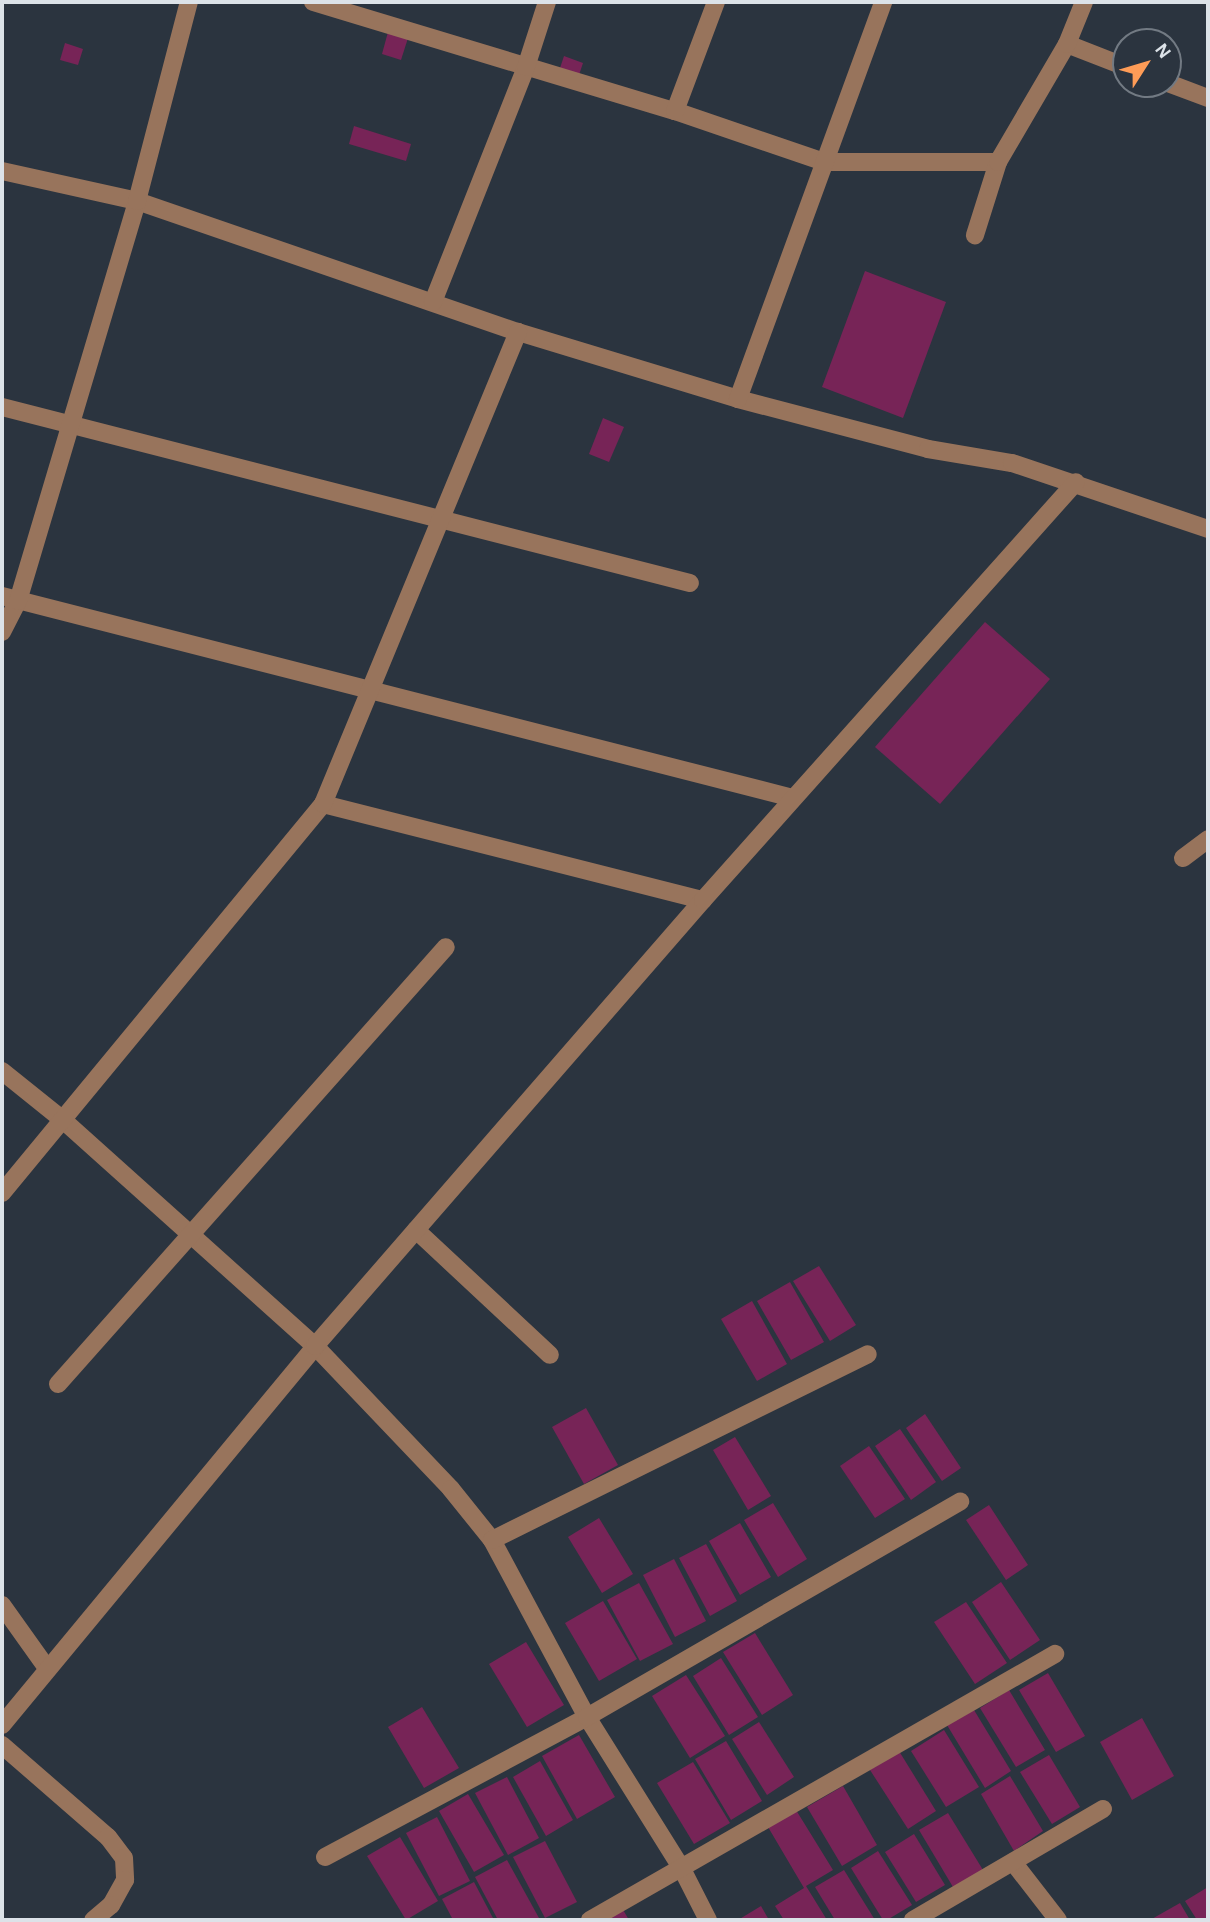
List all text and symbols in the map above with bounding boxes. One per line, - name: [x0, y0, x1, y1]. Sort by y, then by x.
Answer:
- north arrow: [1112, 28, 1182, 98]
- text: N: [1151, 40, 1174, 62]

